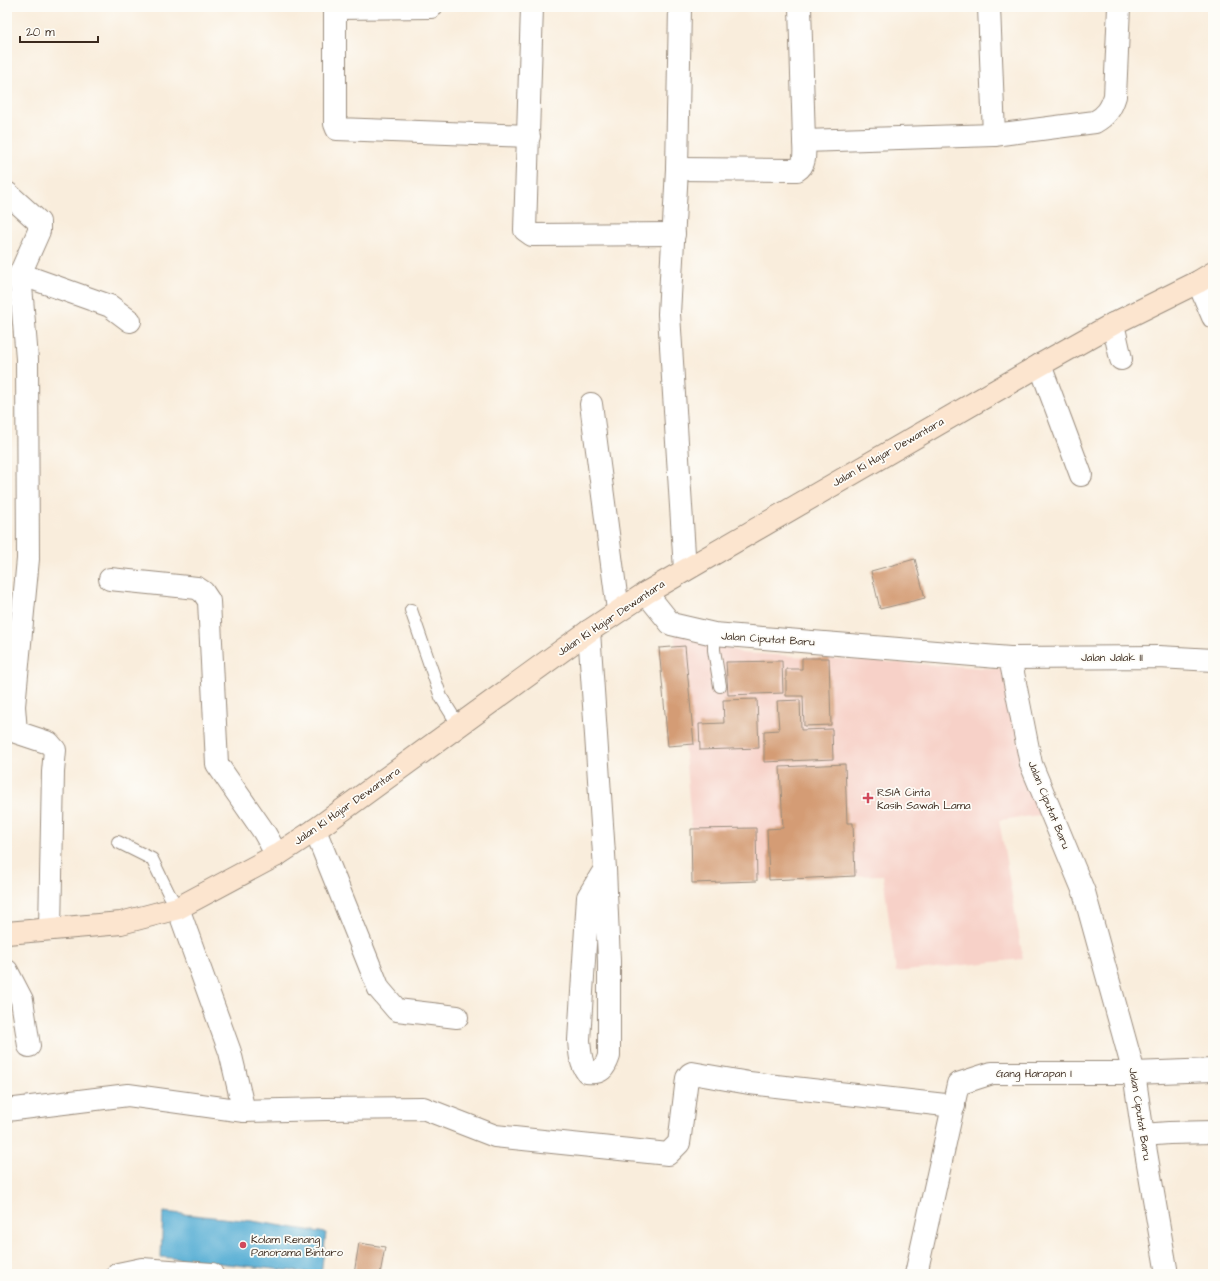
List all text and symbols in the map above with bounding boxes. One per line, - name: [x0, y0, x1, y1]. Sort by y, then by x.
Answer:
- scale bar: [20, 18, 98, 44]
- text: 20 m: [26, 24, 55, 41]
- street label: Jalan Ki Hajar Dewantara: [829, 414, 947, 490]
- street label: Jalan Ki Hajar Dewantara: [554, 576, 668, 660]
- street label: Jalan Ciputat Baru: [721, 628, 816, 650]
- street label: Jalan Jalak II: [1081, 650, 1143, 665]
- street label: Jalan Ciputat Baru: [1024, 759, 1074, 852]
- street label: Jalan Ki Hajar Dewantara: [291, 763, 403, 848]
- place label: RSIA Cinta Kasih Sawah Lama: [877, 785, 971, 813]
- marker: RSIA Cinta Kasih Sawah Lama: [862, 792, 874, 804]
- street label: Gang Harapan I: [996, 1066, 1072, 1082]
- street label: Jalan Ciputat Baru: [1125, 1067, 1155, 1162]
- place label: Kolam Renang Panorama Bintaro: [251, 1232, 344, 1260]
- marker: Kolam Renang Panorama Bintaro: [238, 1240, 248, 1250]

